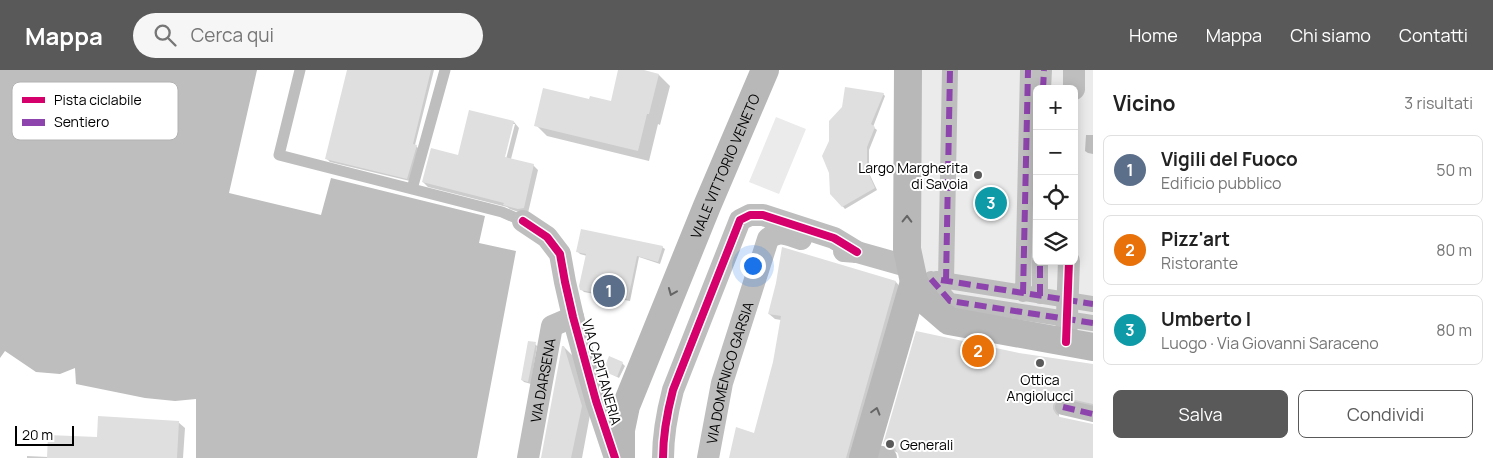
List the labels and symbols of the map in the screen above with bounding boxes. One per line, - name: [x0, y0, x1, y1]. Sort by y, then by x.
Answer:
- legend: [12, 82, 178, 140]
- text: Pista ciclabile: [54, 90, 142, 109]
- street label: VIALE VITTORIO VENETO: [685, 91, 763, 241]
- text: Sentiero: [54, 112, 109, 131]
- place label: Largo Margherita di Savoia: [858, 158, 968, 193]
- marker: Largo Margherita di Savoia: [972, 169, 984, 181]
- pin: 3: [975, 184, 1007, 222]
- one-way arrow: [902, 214, 912, 222]
- your location: [740, 253, 766, 279]
- pin: 1: [593, 272, 625, 310]
- one-way arrow: [667, 287, 678, 296]
- street label: VIA DOMENICO GARSIA: [701, 299, 757, 445]
- street label: VIA CAPITANERIA: [578, 317, 626, 427]
- pin: 2: [962, 332, 994, 370]
- street label: VIA DARSENA: [525, 336, 559, 424]
- marker: Ottica Angiolucci: [1034, 357, 1046, 369]
- place label: Ottica Angiolucci: [1007, 370, 1073, 405]
- one-way arrow: [871, 408, 881, 416]
- scale bar: [15, 423, 74, 446]
- place label: Generali: [900, 435, 953, 454]
- marker: Generali: [884, 438, 896, 450]

